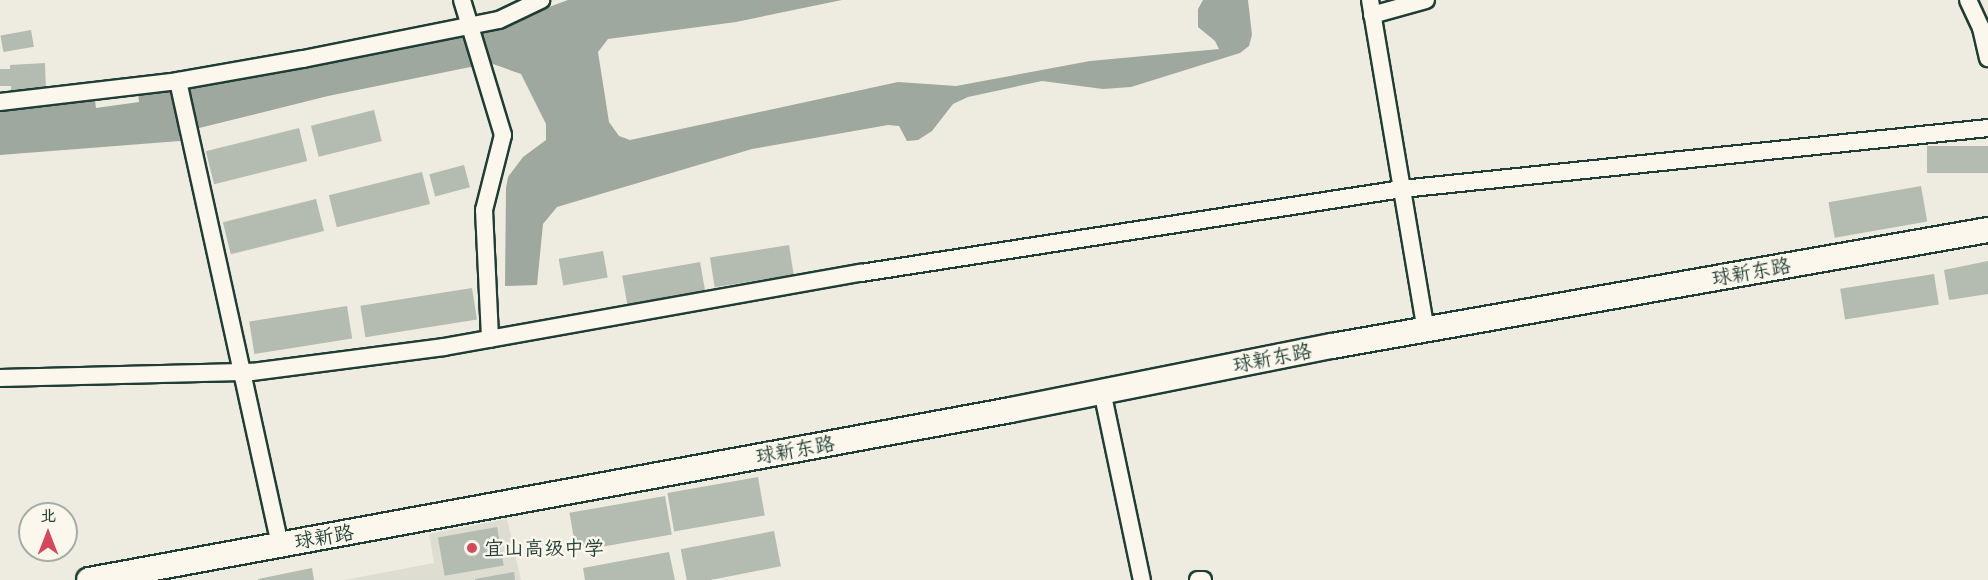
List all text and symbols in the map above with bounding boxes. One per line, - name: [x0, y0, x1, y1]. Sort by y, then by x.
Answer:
- street label: 球新东路: [1710, 253, 1792, 291]
- street label: 球新东路: [1230, 339, 1314, 377]
- street label: 球新东路: [754, 431, 836, 469]
- text: 北: [40, 501, 56, 530]
- north arrow: [18, 502, 78, 562]
- street label: 球新路: [292, 520, 356, 554]
- place label: 宜山高级中学: [484, 536, 604, 560]
- marker: 宜山高级中学: [465, 541, 479, 555]

